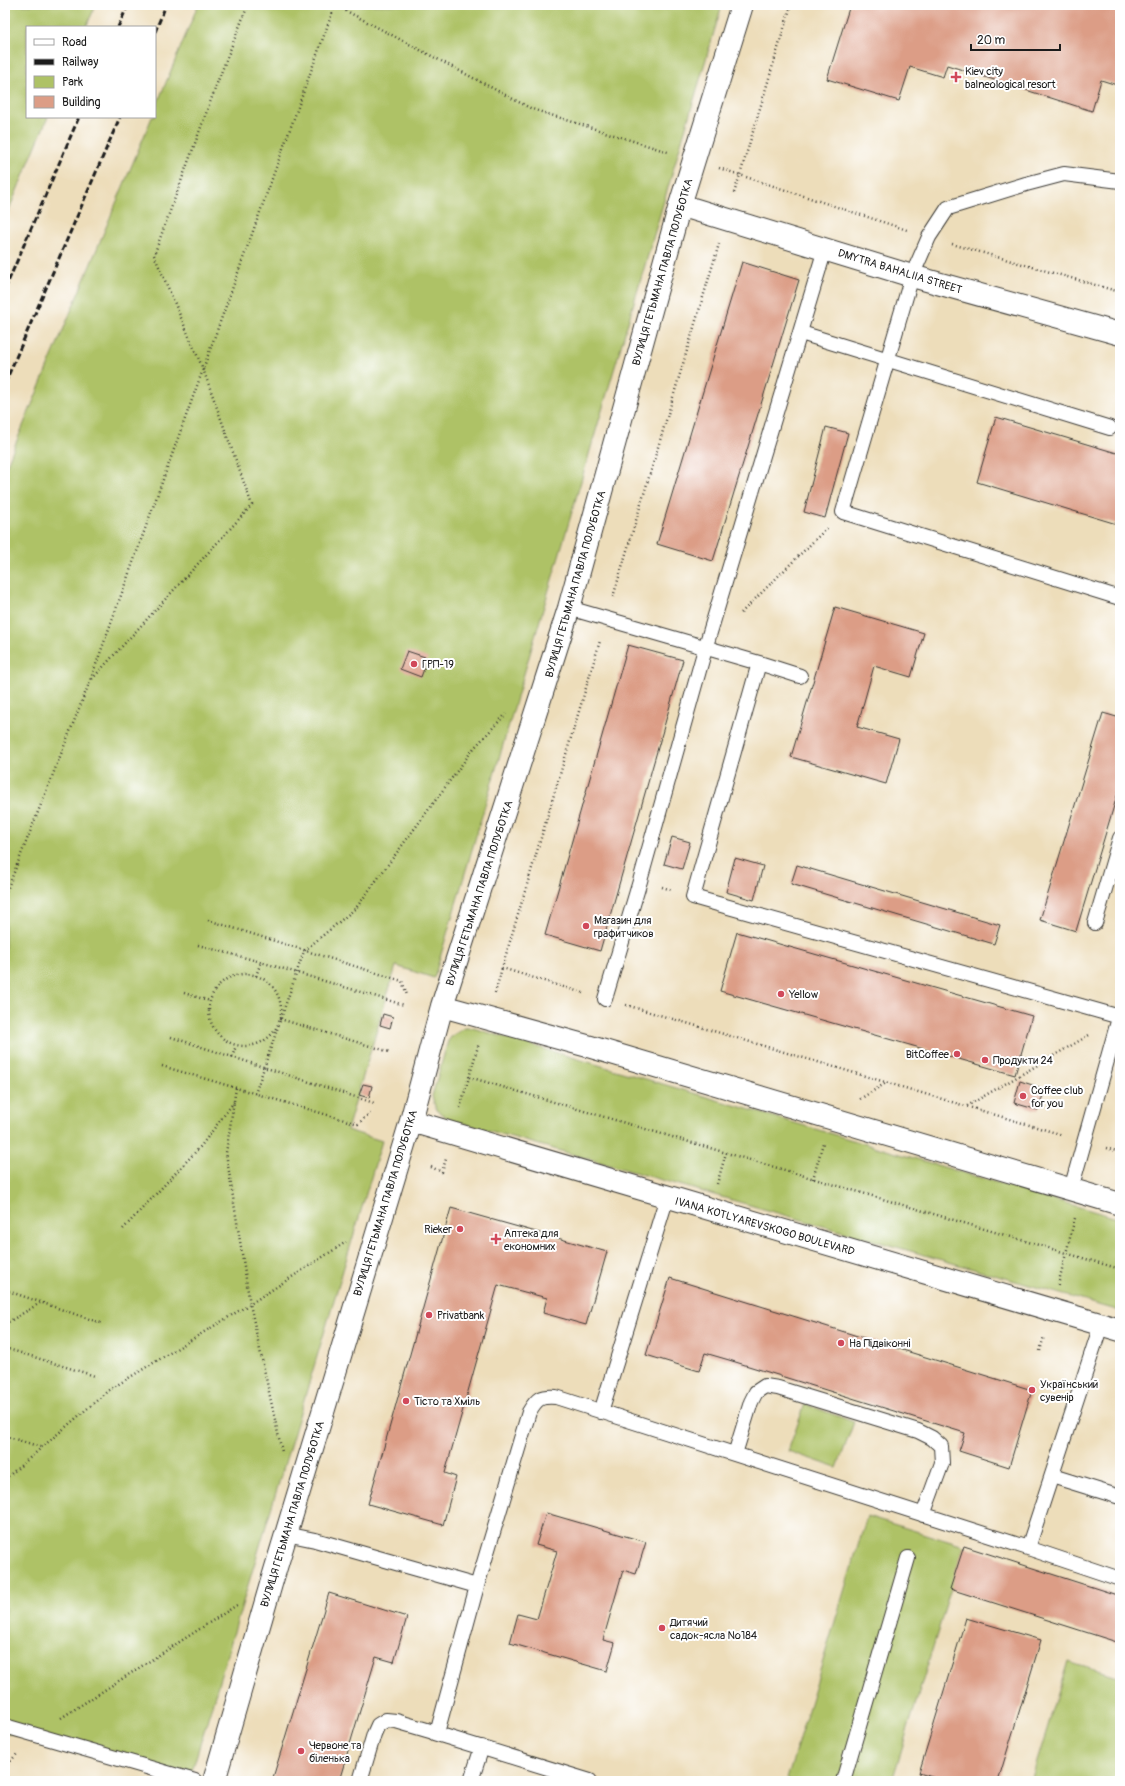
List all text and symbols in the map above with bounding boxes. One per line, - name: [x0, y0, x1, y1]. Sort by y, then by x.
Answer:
- legend: [26, 26, 156, 118]
- scale bar: [971, 26, 1060, 52]
- text: 20 m: [977, 33, 1006, 48]
- text: Road: [62, 35, 87, 50]
- text: Railway: [62, 55, 98, 70]
- place label: Kiev city balneological resort: [965, 65, 1056, 91]
- marker: Kiev city balneological resort: [950, 71, 962, 83]
- text: Park: [62, 75, 83, 90]
- text: Building: [62, 95, 101, 110]
- street label: ВУЛИЦЯ ГЕТЬМАНА ПАВЛА ПОЛУБОТКА: [630, 177, 695, 367]
- street label: DMYTRA BAHALIIA STREET: [836, 246, 963, 297]
- street label: ВУЛИЦЯ ГЕТЬМАНА ПАВЛА ПОЛУБОТКА: [543, 489, 608, 679]
- place label: ГРП-19: [422, 658, 454, 671]
- marker: ГРП-19: [409, 659, 419, 669]
- street label: ВУЛИЦЯ ГЕТЬМАНА ПАВЛА ПОЛУБОТКА: [443, 799, 516, 987]
- place label: Магазин для графитчиков: [594, 914, 654, 940]
- marker: Магазин для графитчиков: [581, 921, 591, 931]
- place label: Yellow: [788, 988, 819, 1001]
- marker: Yellow: [776, 989, 786, 999]
- place label: BitCoffee: [906, 1048, 950, 1061]
- marker: BitCoffee: [952, 1049, 962, 1059]
- place label: Продукти 24: [993, 1054, 1054, 1067]
- marker: Продукти 24: [980, 1055, 990, 1065]
- place label: Coffee club for you: [1031, 1084, 1083, 1110]
- marker: Coffee club for you: [1018, 1091, 1028, 1101]
- street label: ВУЛИЦЯ ГЕТЬМАНА ПАВЛА ПОЛУБОТКА: [351, 1109, 420, 1298]
- street label: IVANA KOTLYAREVSKOGO BOULEVARD: [674, 1195, 856, 1258]
- place label: Rieker: [424, 1223, 452, 1236]
- marker: Rieker: [455, 1224, 465, 1234]
- place label: Аптека для економних: [504, 1227, 558, 1253]
- marker: Аптека для економних: [491, 1234, 501, 1244]
- place label: Privatbank: [437, 1309, 485, 1322]
- marker: Privatbank: [424, 1310, 434, 1320]
- place label: На Підвіконні: [849, 1337, 911, 1350]
- marker: На Підвіконні: [836, 1338, 846, 1348]
- place label: Український сувенір: [1040, 1378, 1098, 1404]
- marker: Український сувенір: [1027, 1385, 1037, 1395]
- place label: Тісто та Хміль: [414, 1395, 480, 1408]
- marker: Тісто та Хміль: [401, 1396, 411, 1406]
- street label: ВУЛИЦЯ ГЕТЬМАНА ПАВЛА ПОЛУБОТКА: [258, 1420, 327, 1609]
- place label: Дитячий садок-ясла №184: [669, 1616, 758, 1642]
- marker: Дитячий садок-ясла №184: [657, 1623, 667, 1633]
- place label: Червоне та біленька: [309, 1739, 361, 1765]
- marker: Червоне та біленька: [296, 1746, 306, 1756]

